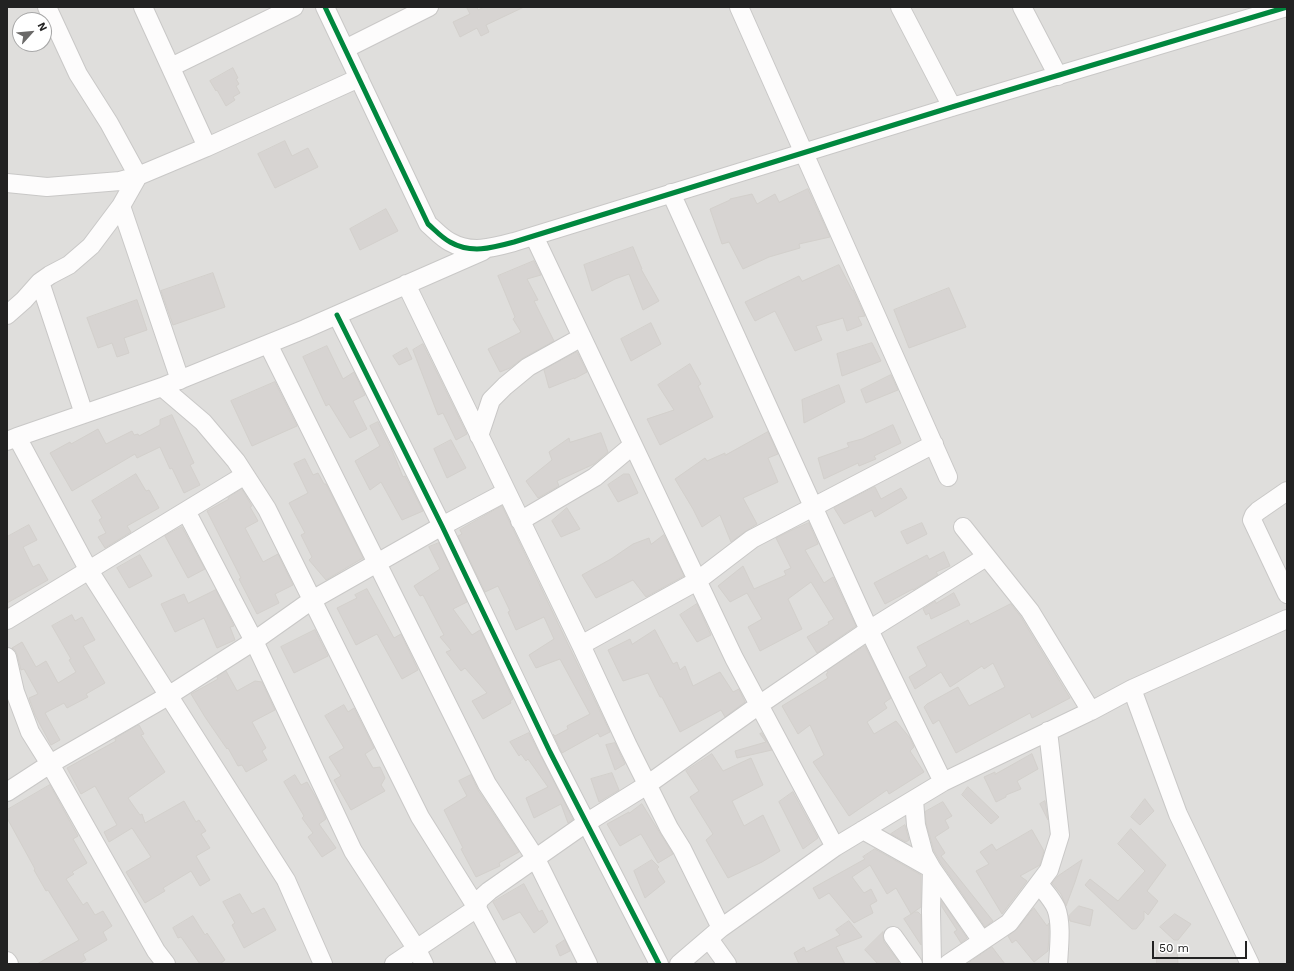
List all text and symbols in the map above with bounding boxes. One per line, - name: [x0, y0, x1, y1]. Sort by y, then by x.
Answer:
- north arrow: [12, 12, 52, 52]
- text: N: [35, 20, 50, 33]
- scale bar: [1154, 933, 1249, 959]
- text: 50 m: [1159, 941, 1189, 955]

